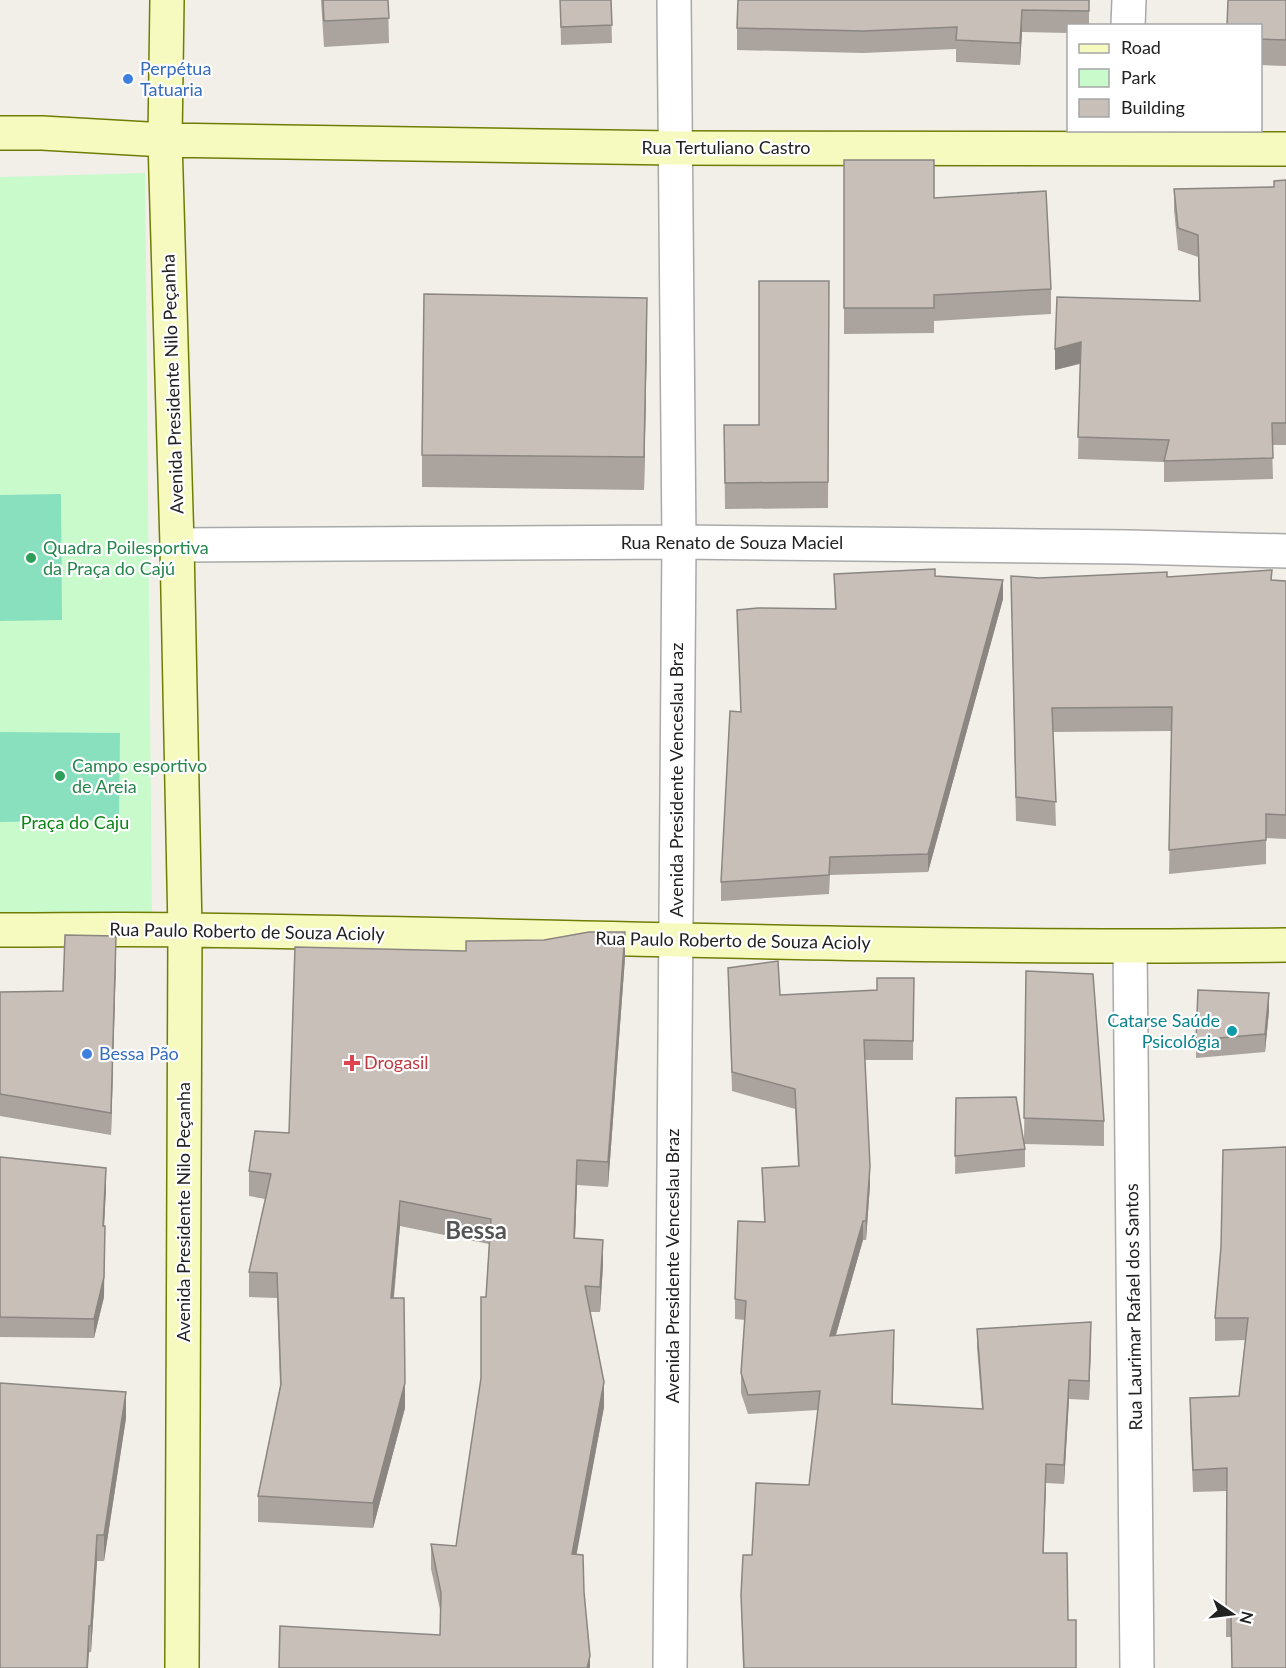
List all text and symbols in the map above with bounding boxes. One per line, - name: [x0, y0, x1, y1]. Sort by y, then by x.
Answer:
- legend: [1067, 24, 1262, 132]
- text: Road: [1121, 36, 1161, 58]
- place label: Perpétua Tatuaria: [140, 57, 211, 100]
- text: Park: [1121, 66, 1157, 88]
- marker: Perpétua Tatuaria: [121, 72, 135, 86]
- text: Building: [1121, 96, 1185, 118]
- street label: Rua Tertuliano Castro: [642, 136, 810, 158]
- street label: Avenida Presidente Nilo Peçanha: [156, 254, 188, 514]
- street label: Rua Renato de Souza Maciel: [621, 531, 843, 553]
- place label: Quadra Poilesportiva da Praça do Cajú: [43, 536, 209, 579]
- marker: Quadra Poilesportiva da Praça do Cajú: [24, 551, 38, 565]
- street label: Avenida Presidente Venceslau Braz: [665, 643, 687, 917]
- place label: Campo esportivo de Areia: [72, 754, 207, 797]
- marker: Campo esportivo de Areia: [53, 769, 67, 783]
- park label: Praça do Caju: [21, 811, 129, 833]
- street label: Rua Paulo Roberto de Souza Acioly: [109, 918, 385, 944]
- street label: Rua Paulo Roberto de Souza Acioly: [595, 927, 871, 953]
- place label: Catarse Saúde Psicológia: [1107, 1009, 1220, 1052]
- marker: Catarse Saúde Psicológia: [1225, 1024, 1239, 1038]
- place label: Bessa Pão: [99, 1042, 179, 1064]
- marker: Bessa Pão: [80, 1047, 94, 1061]
- place label: Drogasil: [364, 1051, 429, 1073]
- marker: Drogasil: [345, 1056, 359, 1070]
- street label: Avenida Presidente Nilo Peçanha: [172, 1082, 194, 1342]
- street label: Avenida Presidente Venceslau Braz: [661, 1129, 683, 1403]
- street label: Rua Laurimar Rafael dos Santos: [1120, 1183, 1146, 1431]
- district label: Bessa: [445, 1215, 507, 1244]
- north arrow: [1202, 1584, 1262, 1644]
- text: N: [1236, 1609, 1258, 1626]

